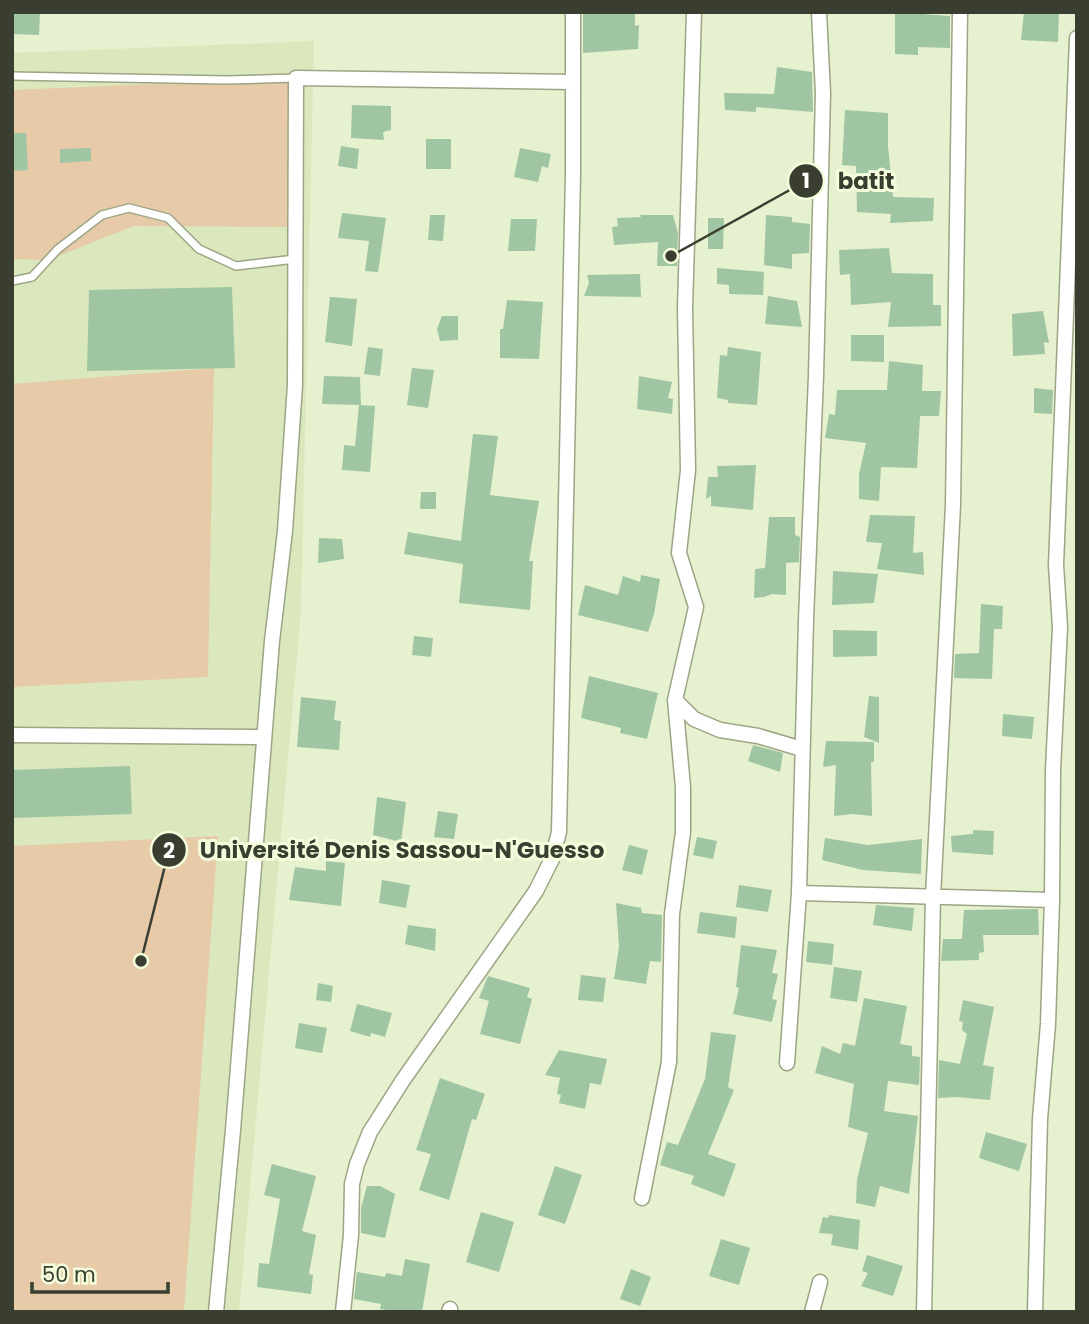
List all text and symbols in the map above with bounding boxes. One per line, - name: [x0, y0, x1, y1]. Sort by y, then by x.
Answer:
- callout: batit: [789, 159, 908, 203]
- text: batit: [838, 165, 894, 197]
- text: 1: [802, 166, 810, 195]
- callout: Université Denis Sassou-N'Guesso: [151, 828, 619, 872]
- text: Université Denis Sassou-N'Guesso: [200, 834, 604, 866]
- text: 2: [163, 836, 175, 865]
- scale bar: [32, 1250, 168, 1294]
- text: 50 m: [42, 1260, 96, 1289]

